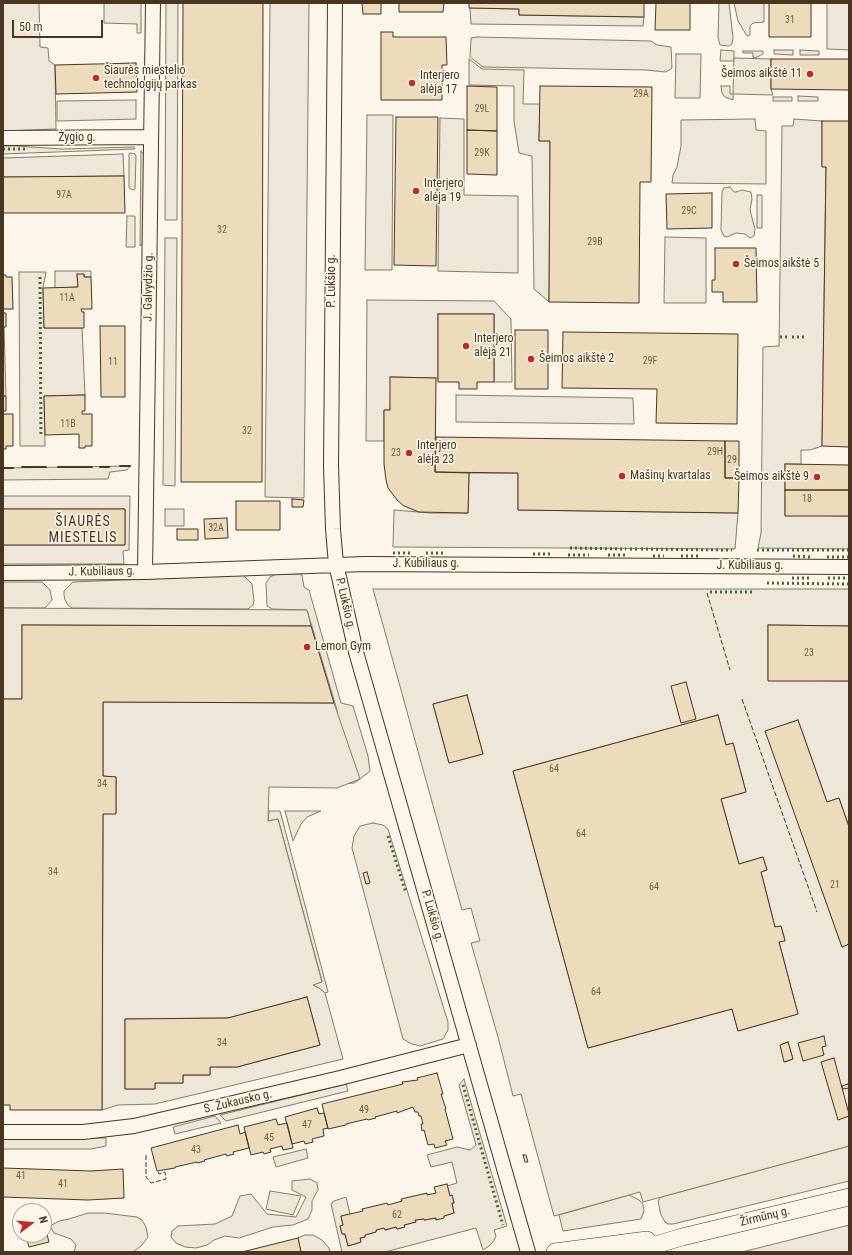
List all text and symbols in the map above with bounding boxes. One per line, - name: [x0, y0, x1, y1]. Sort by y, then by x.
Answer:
- scale bar: [14, 12, 105, 38]
- house number: 31: [785, 14, 795, 26]
- text: 50 m: [19, 20, 43, 34]
- place label: Šiaurės miestelio technologijų parkas: [104, 64, 197, 92]
- place label: Šeimos aikštė 11: [721, 67, 802, 81]
- place label: Interjero alėja 17: [420, 69, 460, 97]
- marker: Šeimos aikštė 11: [805, 69, 815, 79]
- marker: Šiaurės miestelio technologijų parkas: [91, 73, 101, 83]
- marker: Interjero alėja 17: [407, 78, 417, 88]
- house number: 29A: [633, 88, 649, 100]
- house number: 29L: [475, 103, 489, 115]
- street label: Žygio g.: [58, 131, 96, 145]
- house number: 29K: [474, 147, 490, 159]
- place label: Interjero alėja 19: [424, 177, 464, 205]
- marker: Interjero alėja 19: [411, 186, 421, 196]
- house number: 97A: [56, 189, 72, 201]
- house number: 29C: [681, 205, 697, 217]
- house number: 32: [217, 224, 227, 236]
- house number: 29B: [587, 236, 603, 248]
- street label: J. Galvydžio g.: [141, 252, 157, 322]
- street label: P. Lukšio g.: [325, 254, 339, 308]
- place label: Šeimos aikštė 5: [744, 257, 819, 271]
- marker: Šeimos aikštė 5: [731, 259, 741, 269]
- house number: 11A: [59, 292, 75, 304]
- place label: Interjero alėja 21: [474, 332, 514, 360]
- marker: Interjero alėja 21: [461, 341, 471, 351]
- place label: Šeimos aikštė 2: [539, 352, 614, 366]
- marker: Šeimos aikštė 2: [526, 354, 536, 364]
- house number: 29F: [643, 355, 657, 367]
- house number: 11: [108, 356, 118, 368]
- house number: 11B: [60, 418, 76, 430]
- house number: 32: [242, 425, 252, 437]
- place label: Interjero alėja 23: [417, 439, 457, 467]
- house number: 29H: [707, 446, 723, 458]
- house number: 23: [391, 447, 401, 459]
- marker: Interjero alėja 23: [404, 448, 414, 458]
- house number: 29: [727, 454, 737, 466]
- place label: Mašinų kvartalas: [630, 469, 711, 483]
- place label: Šeimos aikštė 9: [734, 470, 809, 484]
- marker: Mašinų kvartalas: [617, 471, 627, 481]
- marker: Šeimos aikštė 9: [812, 472, 822, 482]
- house number: 18: [802, 493, 812, 505]
- district label: ŠIAURĖS MIESTELIS: [49, 514, 117, 546]
- house number: 32A: [208, 522, 224, 534]
- street label: J. Kubiliaus g.: [393, 557, 459, 571]
- street label: J. Kubiliaus g.: [717, 559, 783, 573]
- street label: J. Kubiliaus g.: [68, 564, 136, 580]
- street label: P. Lukšio g.: [332, 576, 358, 632]
- place label: Lemon Gym: [315, 640, 371, 654]
- marker: Lemon Gym: [302, 642, 312, 652]
- house number: 23: [804, 647, 814, 659]
- house number: 64: [549, 763, 559, 775]
- house number: 34: [97, 778, 107, 790]
- house number: 64: [576, 828, 586, 840]
- house number: 34: [48, 866, 58, 878]
- house number: 21: [830, 879, 840, 891]
- house number: 64: [649, 881, 659, 893]
- street label: P. Lukšio g.: [418, 888, 446, 944]
- house number: 64: [591, 986, 601, 998]
- house number: 34: [217, 1037, 227, 1049]
- street label: S. Žukausko g.: [202, 1087, 274, 1117]
- house number: 49: [359, 1104, 369, 1116]
- house number: 47: [302, 1119, 312, 1131]
- house number: 45: [264, 1132, 274, 1144]
- house number: 43: [191, 1144, 201, 1156]
- house number: 41: [16, 1170, 26, 1182]
- house number: 41: [58, 1178, 68, 1190]
- north arrow: [12, 1203, 52, 1243]
- street label: Žirmūnų g.: [739, 1204, 791, 1230]
- house number: 62: [392, 1209, 402, 1221]
- text: N: [36, 1215, 50, 1225]

